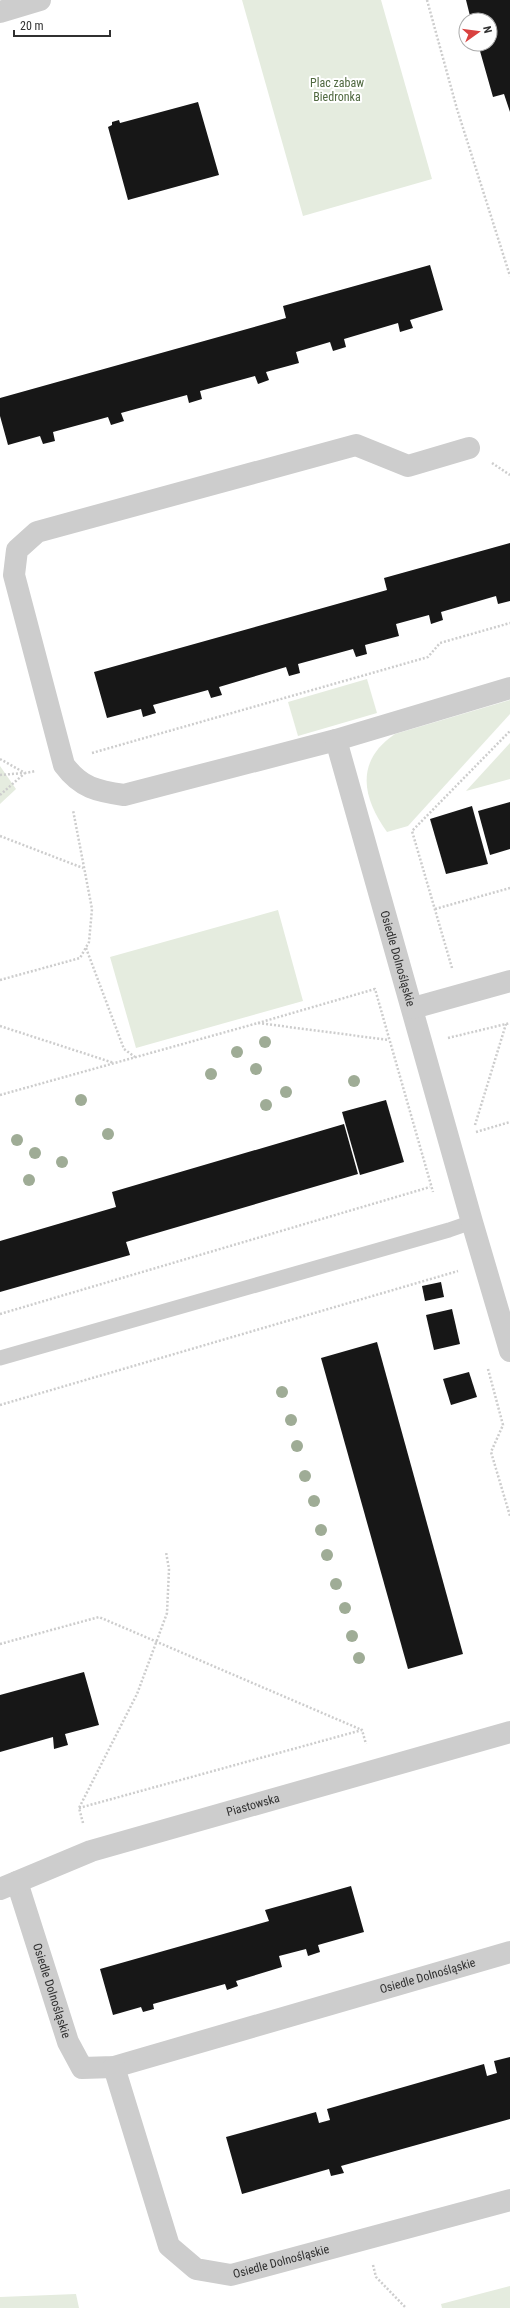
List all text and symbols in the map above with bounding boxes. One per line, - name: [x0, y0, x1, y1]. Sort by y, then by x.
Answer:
- scale bar: [14, 12, 110, 38]
- north arrow: [458, 12, 498, 52]
- text: 20 m: [20, 19, 44, 33]
- text: N: [480, 25, 494, 35]
- park label: Plac zabaw Biedronka: [310, 76, 364, 104]
- street label: Osiedle Dolnośląskie: [377, 909, 418, 1008]
- street label: Piastowska: [225, 1791, 281, 1819]
- street label: Osiedle Dolnośląskie: [30, 1941, 73, 2040]
- street label: Osiedle Dolnośląskie: [378, 1955, 477, 1996]
- street label: Osiedle Dolnośląskie: [231, 2242, 331, 2281]

